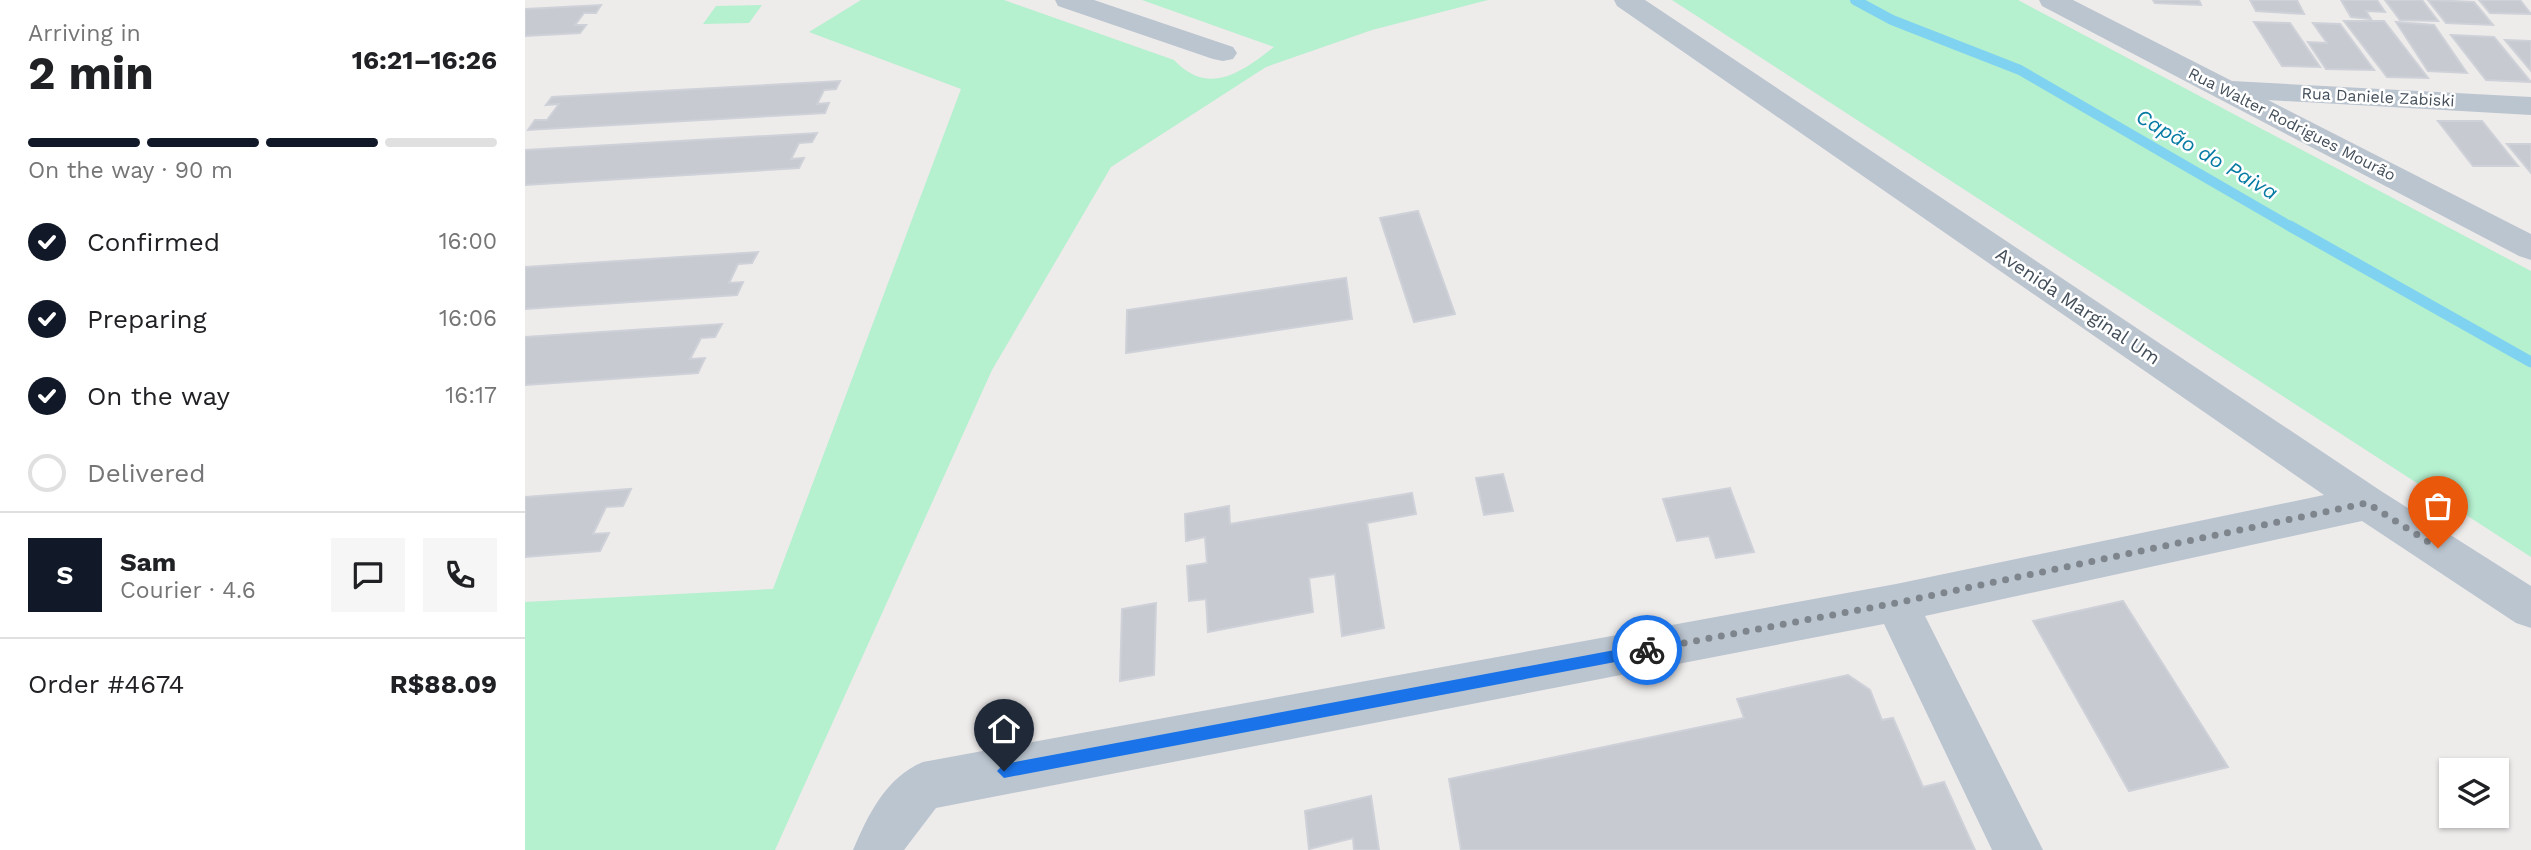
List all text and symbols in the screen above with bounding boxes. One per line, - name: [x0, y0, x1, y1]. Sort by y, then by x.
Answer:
- text: Arriving in: [28, 20, 141, 47]
- text: 16:21–16:26: [352, 45, 497, 75]
- text: 2 min: [28, 46, 154, 100]
- street label: Rua Walter Rodrigues Mourão: [2185, 63, 2399, 185]
- street label: Rua Daniele Zabiski: [2301, 84, 2455, 110]
- water label: Capão do Paiva: [2132, 103, 2282, 205]
- text: On the way · 90 m: [28, 157, 233, 184]
- icon: check: [28, 223, 66, 261]
- text: Confirmed: [87, 227, 220, 257]
- text: 16:00: [439, 228, 497, 255]
- street label: Avenida Marginal Um: [1991, 242, 2165, 370]
- icon: check: [28, 300, 66, 338]
- text: Preparing: [87, 304, 207, 334]
- text: 16:06: [439, 305, 497, 332]
- icon: check: [28, 377, 66, 415]
- text: On the way: [87, 381, 230, 411]
- text: 16:17: [445, 382, 497, 409]
- text: Delivered: [87, 458, 206, 488]
- pin: [2408, 476, 2468, 548]
- icon: bag: [2419, 487, 2457, 525]
- button: chat: [331, 538, 405, 612]
- button: phone: [423, 538, 497, 612]
- text: Sam: [120, 547, 176, 577]
- text: S: [57, 560, 73, 590]
- text: Courier · 4.6: [120, 577, 256, 604]
- courier: [1612, 615, 1682, 685]
- icon: bike: [1628, 631, 1666, 669]
- text: Order #4674: [28, 669, 184, 699]
- text: R$88.09: [390, 669, 497, 699]
- pin: [974, 699, 1034, 771]
- icon: home: [985, 710, 1023, 748]
- map controls: [2439, 758, 2509, 828]
- button: layers: [2439, 758, 2509, 828]

